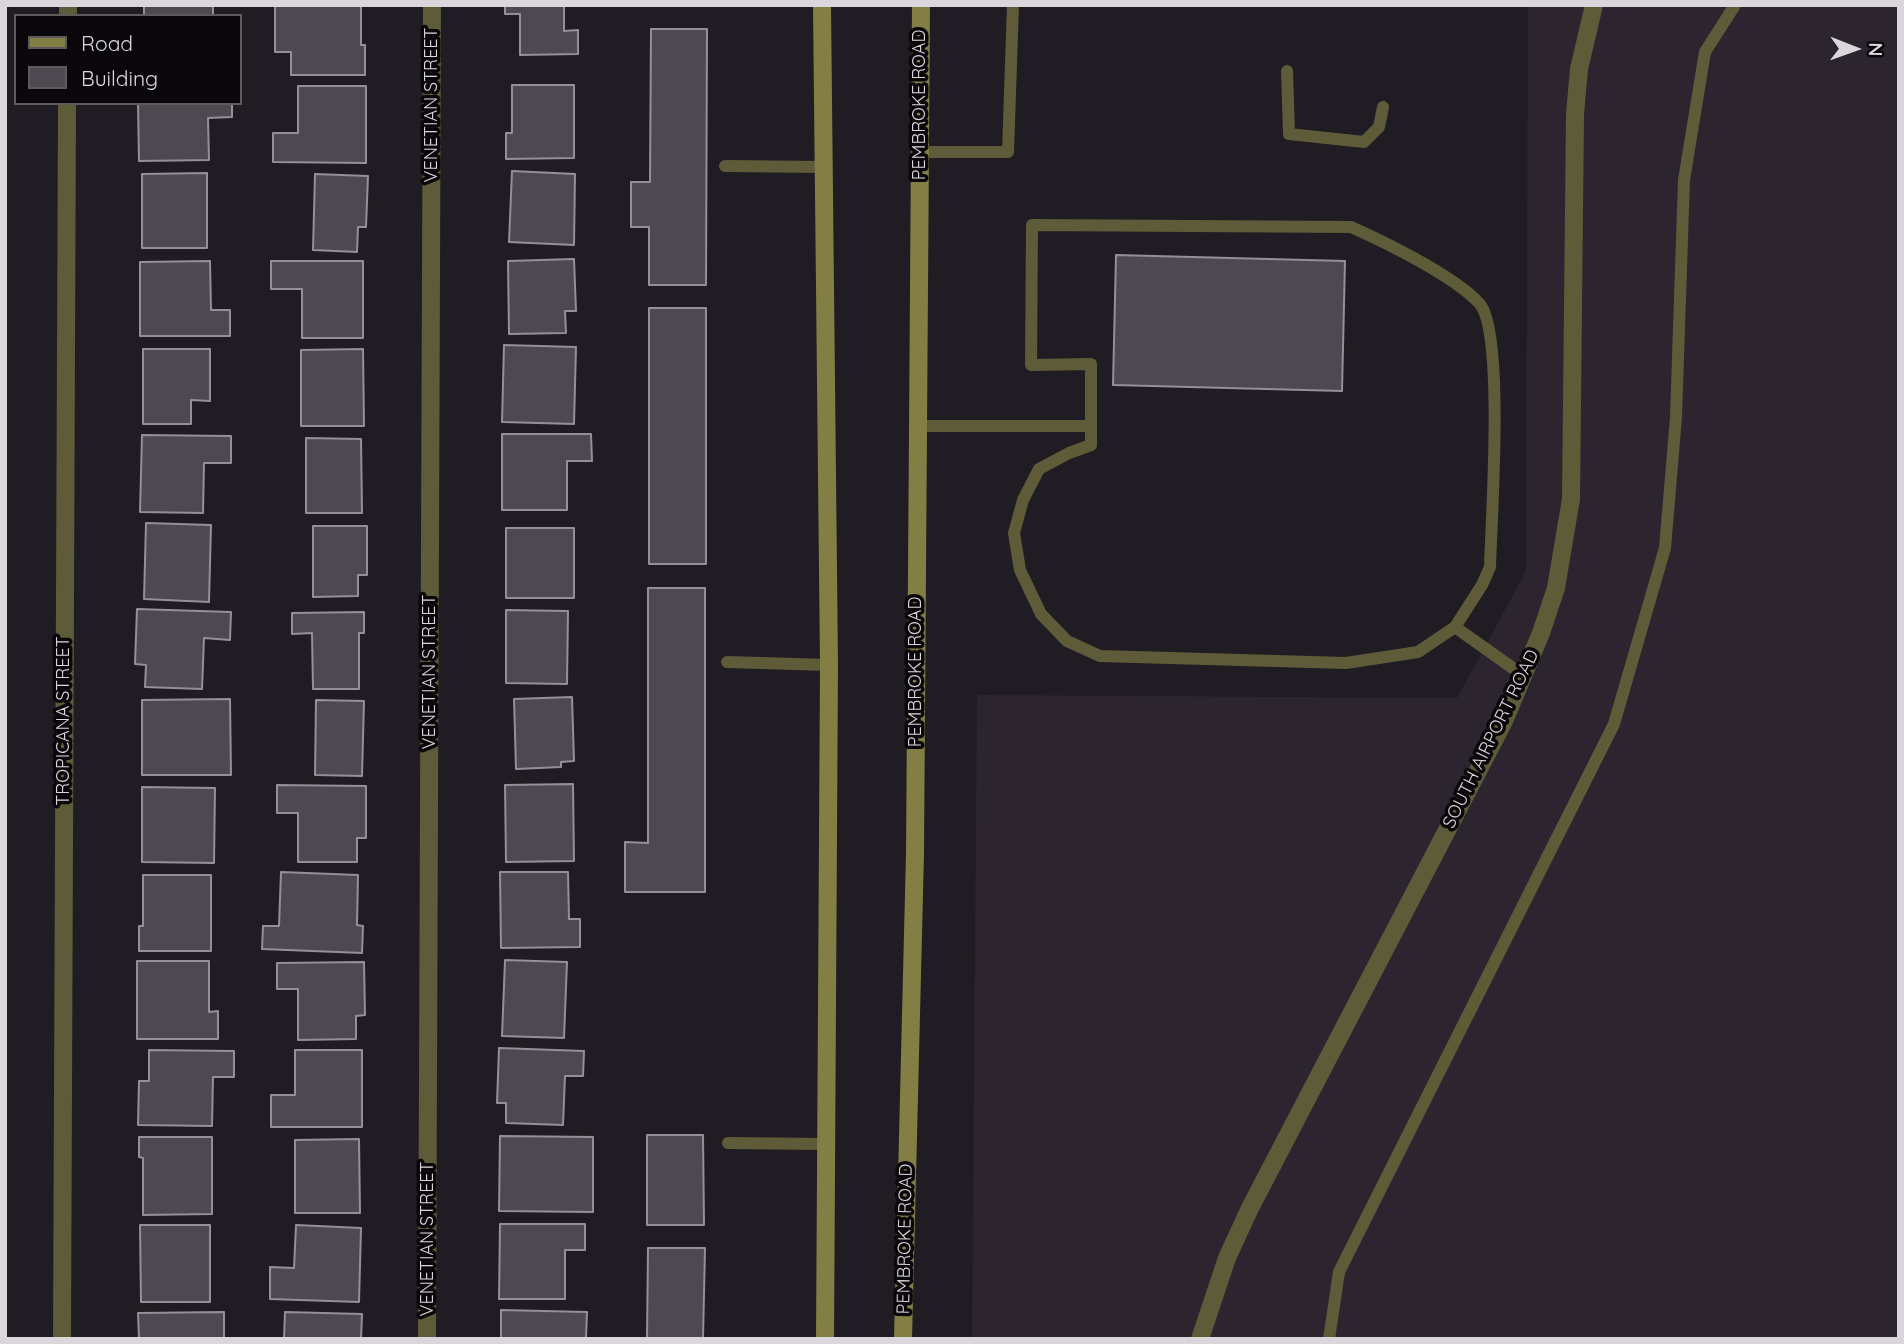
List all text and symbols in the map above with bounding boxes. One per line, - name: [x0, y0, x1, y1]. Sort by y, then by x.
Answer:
- legend: [14, 14, 242, 105]
- north arrow: [1820, 14, 1890, 84]
- street label: VENETIAN STREET: [421, 28, 443, 182]
- text: Road: [81, 30, 133, 56]
- street label: PEMBROKE ROAD: [909, 30, 931, 180]
- text: N: [1864, 42, 1888, 57]
- text: Building: [81, 65, 158, 91]
- street label: VENETIAN STREET: [419, 595, 441, 749]
- street label: PEMBROKE ROAD: [905, 597, 927, 747]
- street label: TROPICANA STREET: [53, 636, 75, 806]
- street label: SOUTH AIRPORT ROAD: [1438, 646, 1544, 832]
- street label: VENETIAN STREET: [417, 1162, 439, 1316]
- street label: PEMBROKE ROAD: [893, 1163, 917, 1315]

